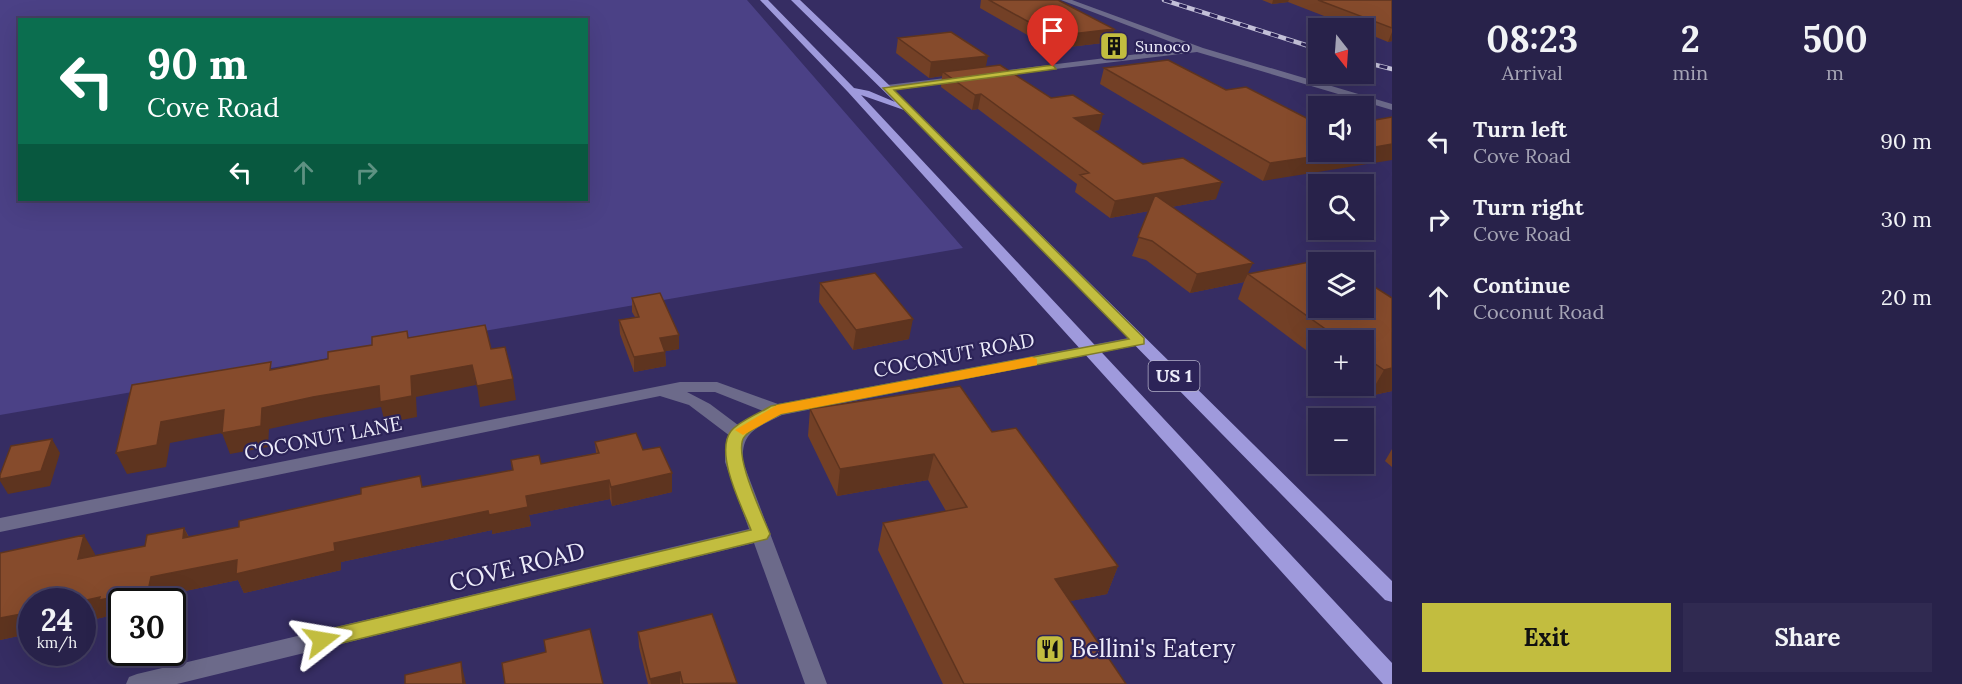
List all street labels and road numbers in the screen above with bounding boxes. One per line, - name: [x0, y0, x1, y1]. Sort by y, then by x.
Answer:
- street label: COCONUT ROAD: [871, 327, 1037, 382]
- road number: US 1: [1148, 361, 1200, 391]
- street label: COCONUT LANE: [242, 410, 404, 465]
- street label: COVE ROAD: [446, 535, 588, 598]

